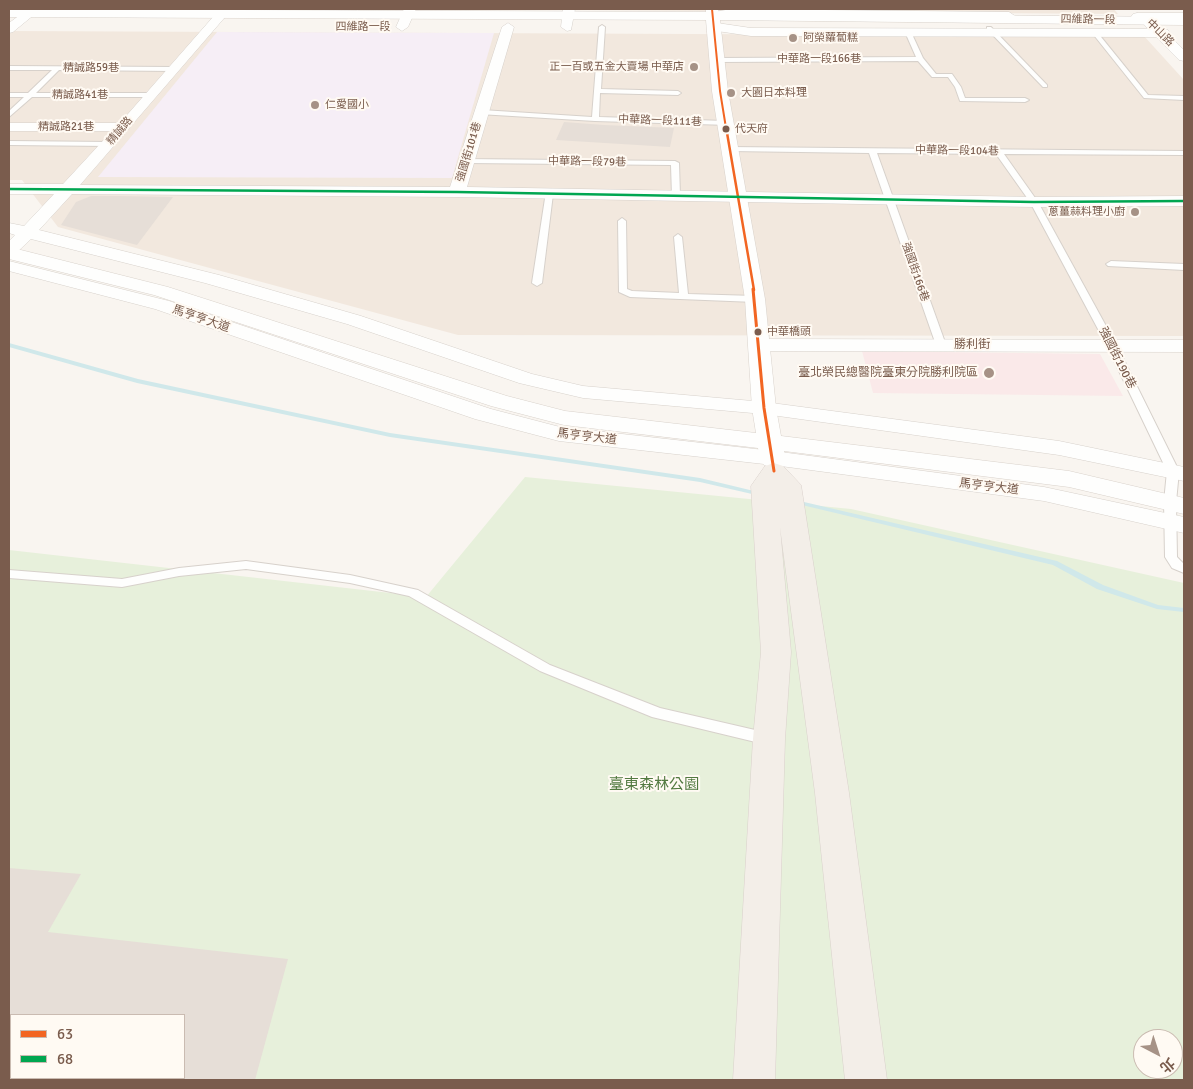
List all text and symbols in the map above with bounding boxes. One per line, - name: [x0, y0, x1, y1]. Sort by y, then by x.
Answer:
- street label: 四維路一段: [1060, 13, 1116, 27]
- street label: 中山路: [1144, 17, 1176, 49]
- street label: 四維路一段: [336, 20, 390, 34]
- place label: 阿榮蘿蔔糕: [803, 31, 858, 45]
- marker: 阿榮蘿蔔糕: [787, 32, 799, 44]
- street label: 中華路一段166巷: [777, 52, 861, 66]
- place label: 正一百或五金大賣場 中華店: [550, 60, 684, 74]
- street label: 精誠路59巷: [63, 61, 119, 75]
- marker: 正一百或五金大賣場 中華店: [688, 61, 700, 73]
- place label: 大園日本料理: [741, 86, 807, 100]
- marker: 大園日本料理: [725, 87, 737, 99]
- street label: 精誠路41巷: [52, 88, 108, 102]
- place label: 仁愛國小: [325, 98, 369, 112]
- marker: 仁愛國小: [309, 99, 321, 111]
- street label: 中華路一段111巷: [618, 113, 702, 129]
- street label: 精誠路: [104, 114, 136, 148]
- street label: 精誠路21巷: [38, 120, 94, 134]
- street label: 強國街101巷: [454, 121, 484, 183]
- place label: 代天府: [735, 122, 768, 136]
- marker: 代天府: [721, 124, 731, 134]
- street label: 中華路一段104巷: [915, 144, 999, 158]
- street label: 中華路一段79巷: [548, 155, 626, 169]
- place label: 蔥薑蒜料理小廚: [1048, 205, 1125, 219]
- marker: 蔥薑蒜料理小廚: [1129, 206, 1141, 218]
- street label: 強國街166巷: [899, 241, 931, 303]
- street label: 馬亨亨大道: [170, 302, 232, 336]
- place label: 中華橋頭: [767, 325, 811, 339]
- street label: 強國街190巷: [1095, 325, 1139, 391]
- marker: 中華橋頭: [753, 327, 763, 337]
- street label: 勝利街: [954, 338, 990, 352]
- place label: 臺北榮民總醫院臺東分院勝利院區: [798, 366, 978, 380]
- marker: 臺北榮民總醫院臺東分院勝利院區: [982, 366, 996, 380]
- street label: 馬亨亨大道: [556, 426, 618, 448]
- street label: 馬亨亨大道: [958, 476, 1020, 498]
- park label: 臺東森林公園: [609, 776, 699, 794]
- legend: [10, 1014, 185, 1079]
- text: 63: [57, 1025, 73, 1043]
- north arrow: [1133, 1029, 1183, 1079]
- text: 68: [57, 1050, 73, 1068]
- text: 北: [1156, 1054, 1178, 1076]

